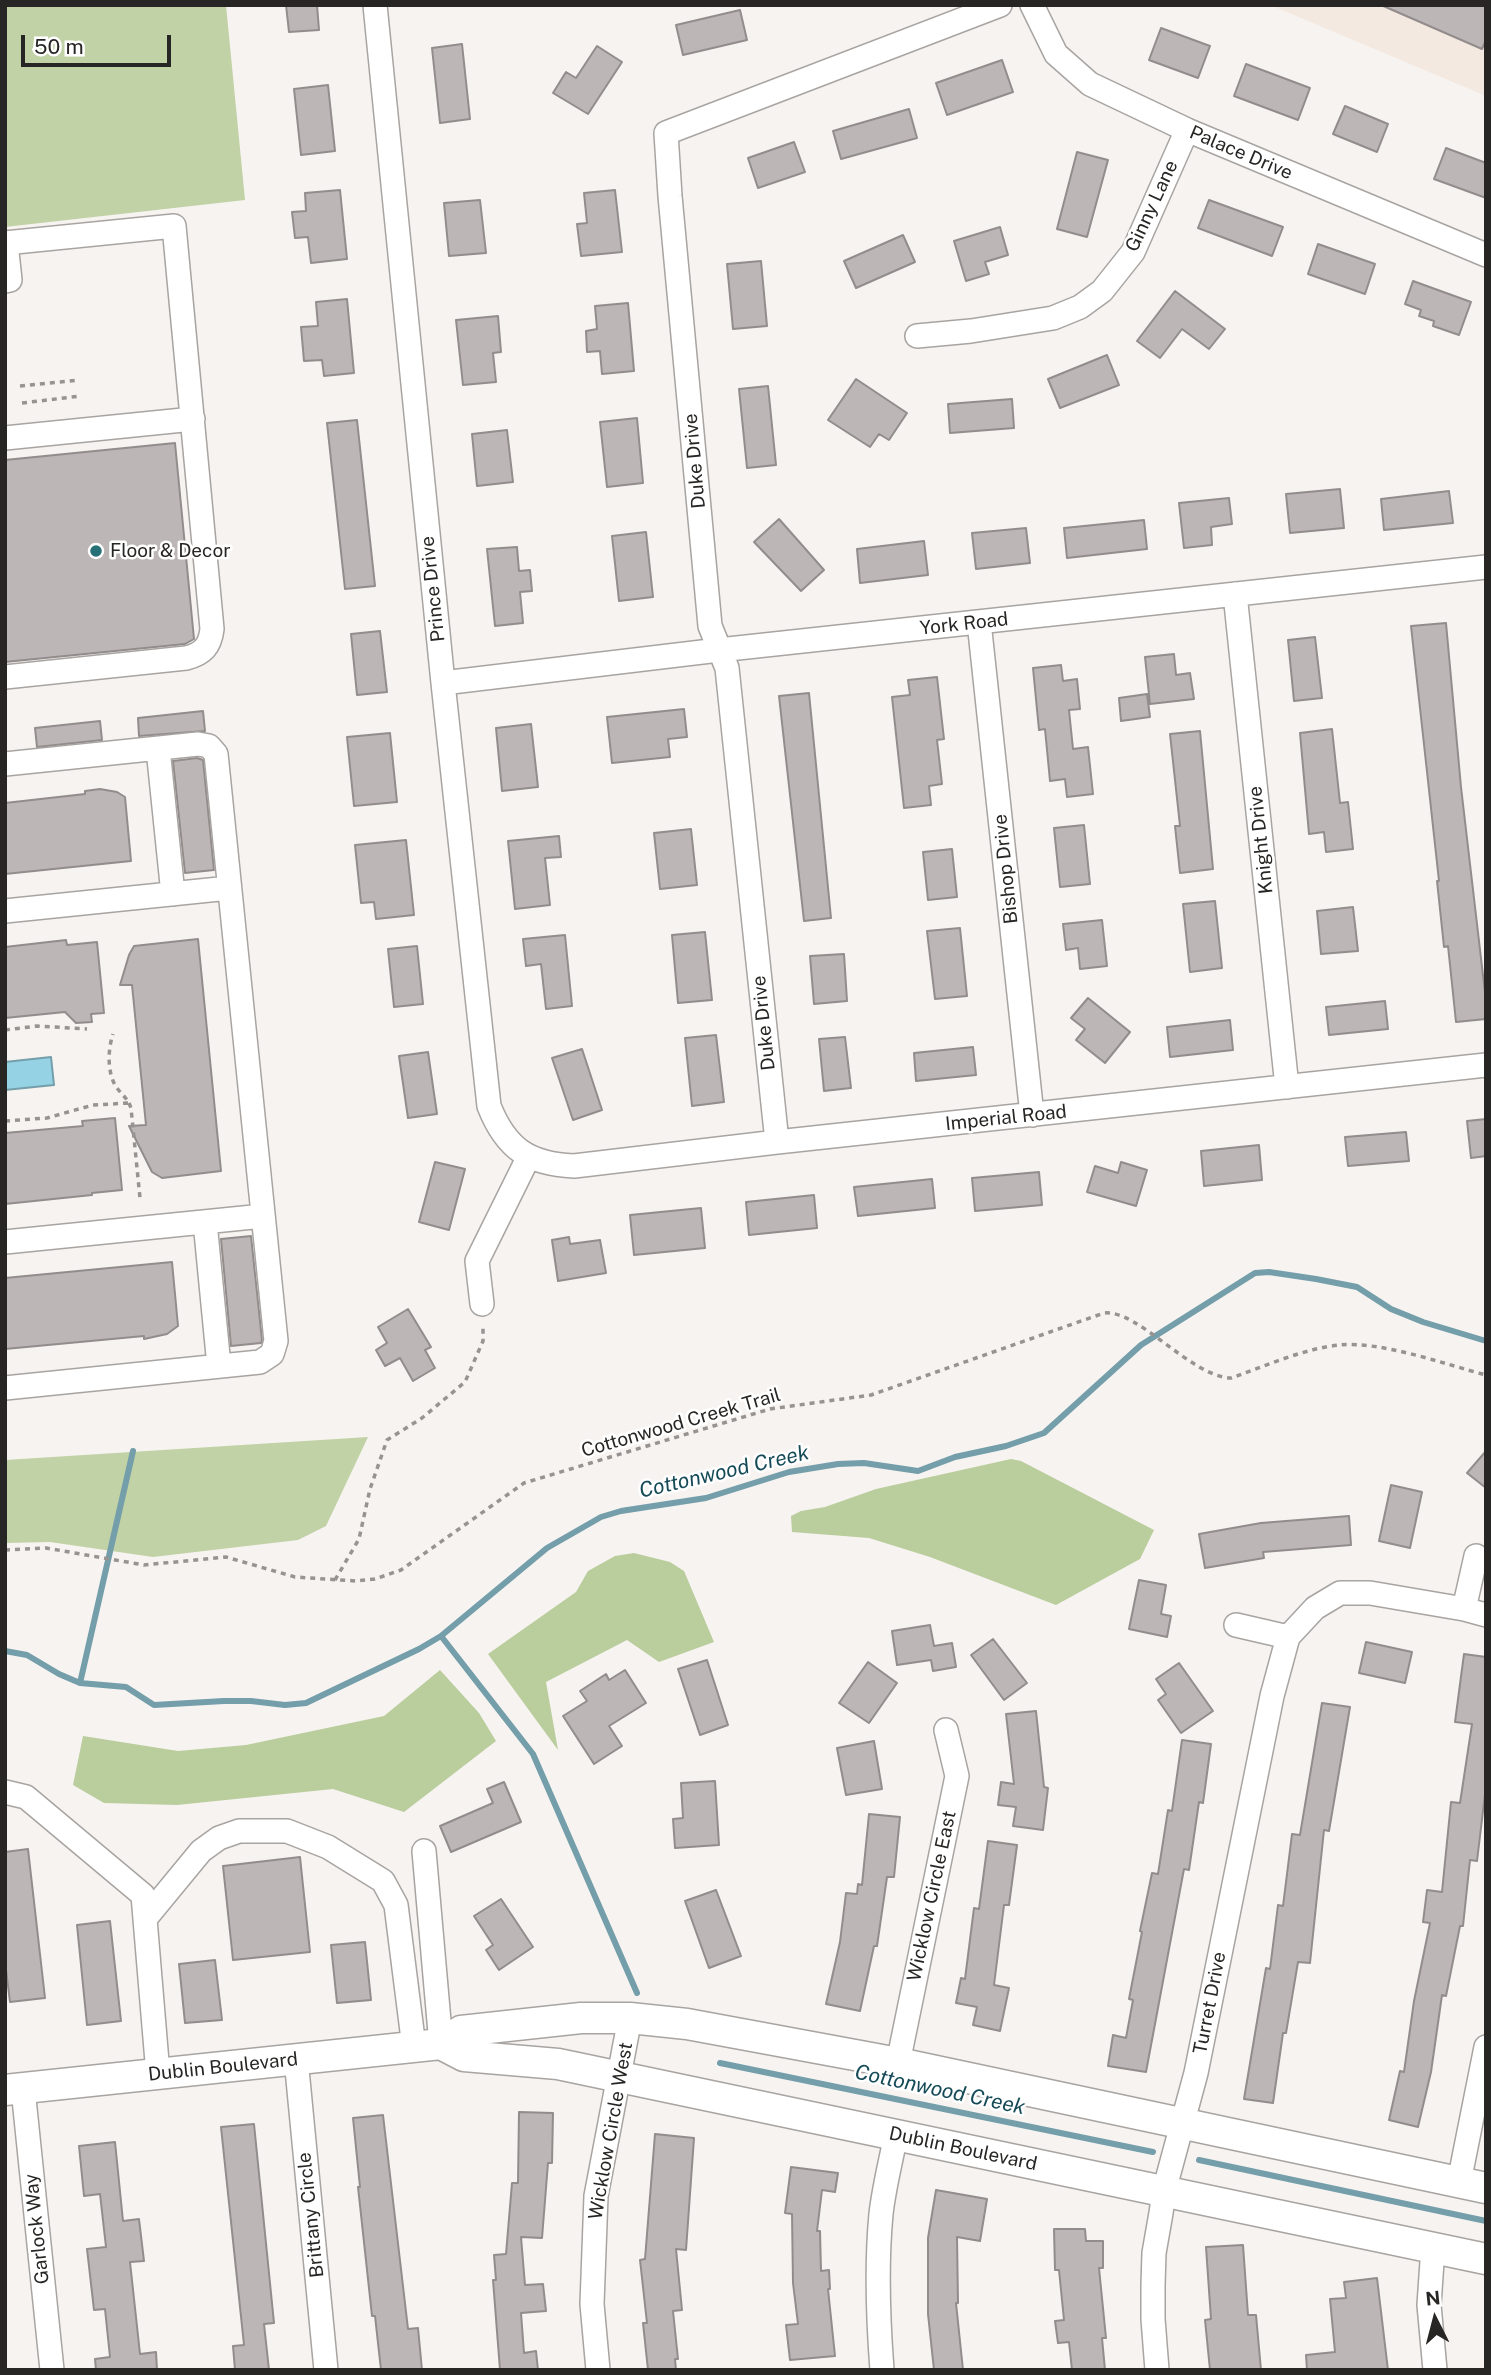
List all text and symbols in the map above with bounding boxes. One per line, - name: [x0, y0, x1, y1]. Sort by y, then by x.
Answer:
- scale bar: [24, 21, 175, 65]
- text: 50 m: [34, 34, 84, 59]
- street label: Palace Drive: [1186, 121, 1296, 185]
- street label: Ginny Lane: [1121, 157, 1183, 255]
- street label: Duke Drive: [679, 412, 711, 510]
- street label: Prince Drive: [416, 535, 450, 643]
- place label: Floor & Decor: [110, 540, 231, 562]
- marker: Floor & Decor: [88, 543, 104, 559]
- street label: York Road: [919, 608, 1009, 640]
- street label: Knight Drive: [1244, 785, 1278, 895]
- street label: Bishop Drive: [989, 813, 1023, 925]
- street label: Duke Drive: [748, 974, 780, 1072]
- street label: Imperial Road: [944, 1100, 1068, 1136]
- street label: Cottonwood Creek Trail: [579, 1384, 783, 1462]
- water label: Cottonwood Creek: [637, 1440, 811, 1504]
- street label: Wicklow Circle East: [903, 1809, 961, 1983]
- street label: Turret Drive: [1189, 1950, 1231, 2056]
- street label: Wicklow Circle West: [584, 2040, 638, 2222]
- street label: Dublin Boulevard: [147, 2048, 299, 2086]
- water label: Cottonwood Creek: [853, 2060, 1027, 2120]
- street label: Dublin Boulevard: [887, 2122, 1039, 2176]
- street label: Brittany Circle: [293, 2151, 329, 2279]
- street label: Garlock Way: [20, 2173, 54, 2285]
- north arrow: [1400, 2284, 1470, 2354]
- text: N: [1424, 2286, 1441, 2310]

